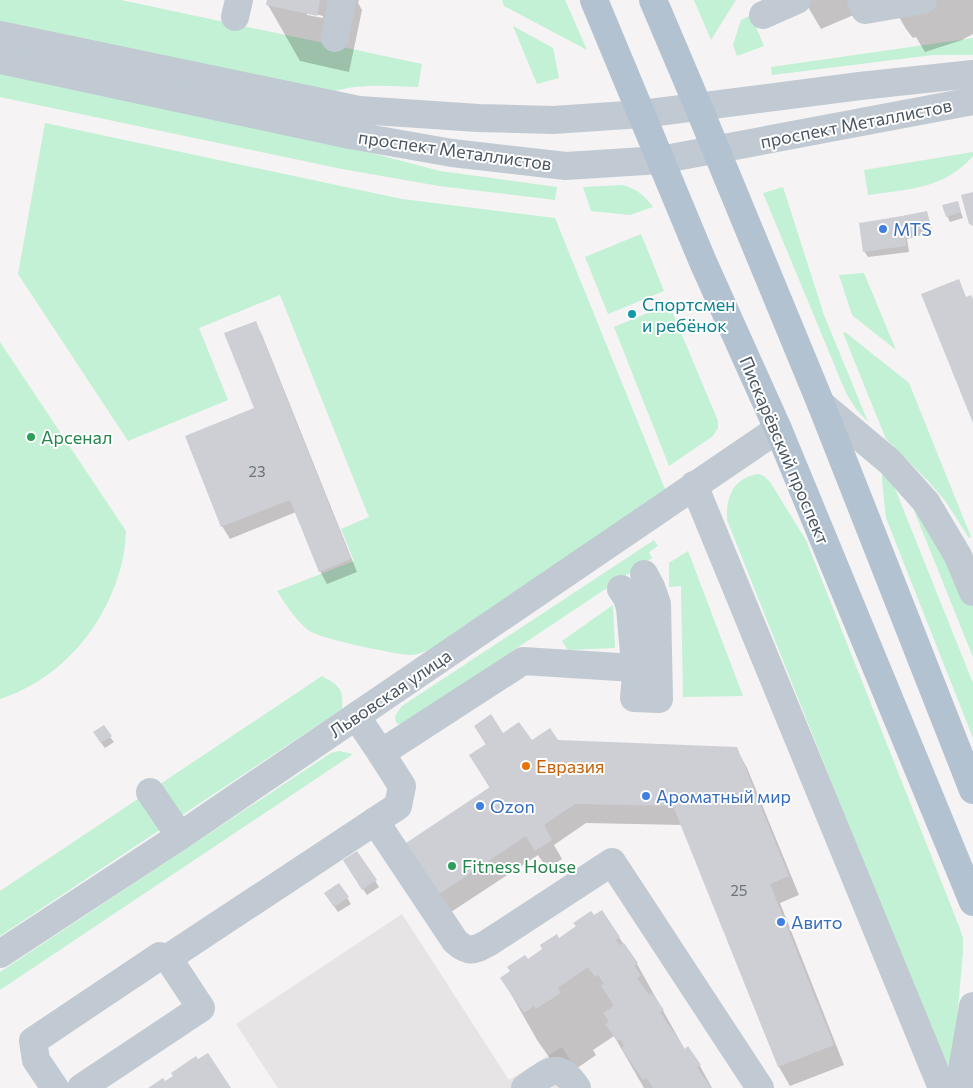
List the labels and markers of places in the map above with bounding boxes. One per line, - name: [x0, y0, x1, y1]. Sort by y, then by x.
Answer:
- place label: MTS: [893, 218, 932, 240]
- marker: MTS: [877, 223, 889, 235]
- place label: Спортсмен и ребёнок: [642, 293, 735, 336]
- marker: Спортсмен и ребёнок: [626, 308, 638, 320]
- place label: Арсенал: [41, 426, 112, 448]
- marker: Арсенал: [25, 431, 37, 443]
- place label: Евразия: [536, 755, 605, 777]
- marker: Евразия: [520, 760, 532, 772]
- place label: Ароматный мир: [656, 785, 791, 807]
- marker: Ароматный мир: [640, 790, 652, 802]
- place label: Ozon: [490, 795, 535, 817]
- marker: Ozon: [474, 800, 486, 812]
- place label: Fitness House: [462, 855, 576, 877]
- marker: Fitness House: [446, 860, 458, 872]
- place label: Авито: [791, 911, 842, 933]
- marker: Авито: [775, 916, 787, 928]

